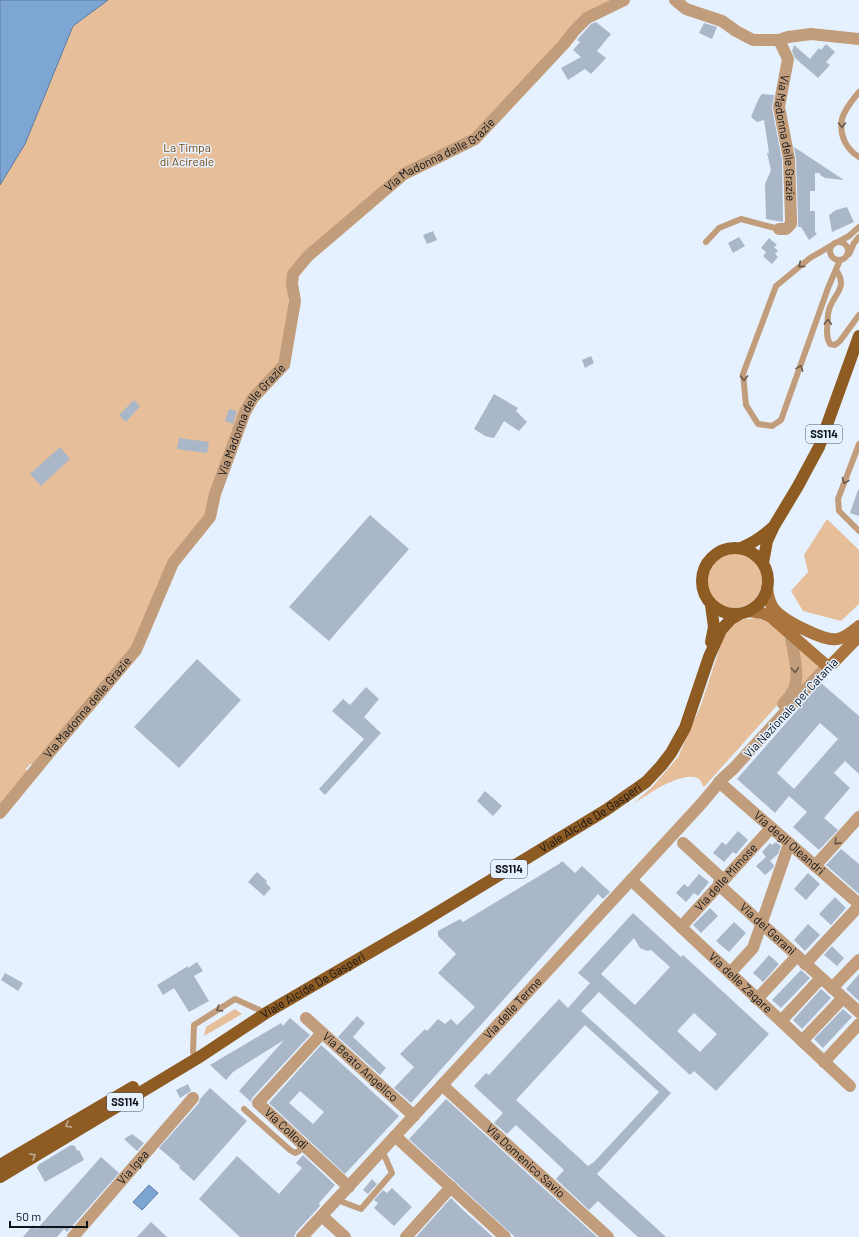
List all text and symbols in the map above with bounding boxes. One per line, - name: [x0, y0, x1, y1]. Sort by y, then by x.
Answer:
- street label: Via Madonna delle Grazie: [773, 74, 798, 201]
- street label: Via Madonna delle Grazie: [381, 115, 497, 194]
- one-way arrow: [838, 122, 846, 128]
- park label: La Timpa di Acireale: [160, 140, 214, 168]
- one-way arrow: [798, 260, 806, 267]
- one-way arrow: [823, 319, 832, 325]
- street label: Via Madonna delle Grazie: [214, 360, 288, 478]
- one-way arrow: [795, 364, 803, 371]
- one-way arrow: [740, 375, 748, 381]
- road number: SS114: [806, 425, 842, 443]
- one-way arrow: [842, 477, 850, 484]
- street label: Via Madonna delle Grazie: [40, 653, 133, 760]
- street label: Via Nazionale per Catania: [740, 655, 840, 760]
- one-way arrow: [790, 667, 799, 674]
- street label: Viale Alcide De Gasperi: [536, 780, 644, 855]
- street label: Via degli Oleandri: [751, 808, 828, 877]
- one-way arrow: [835, 837, 842, 844]
- street label: Via delle Mimose: [691, 840, 760, 913]
- road number: SS114: [491, 860, 527, 878]
- street label: Via dei Gerani: [737, 899, 799, 957]
- street label: Viale Alcide De Gasperi: [258, 949, 367, 1021]
- street label: Via delle Zagare: [706, 949, 776, 1015]
- street label: Via delle Terme: [480, 974, 544, 1041]
- one-way arrow: [216, 1005, 223, 1012]
- street label: Via Beato Angelico: [320, 1029, 401, 1104]
- road number: SS114: [107, 1093, 143, 1111]
- street label: Via Collodi: [262, 1105, 311, 1152]
- one-way arrow: [65, 1121, 72, 1128]
- street label: Via Domenico Savio: [484, 1121, 568, 1200]
- street label: Via Igea: [114, 1147, 151, 1187]
- one-way arrow: [29, 1154, 36, 1161]
- scale bar: [10, 1203, 87, 1229]
- text: 50 m: [16, 1209, 41, 1223]

